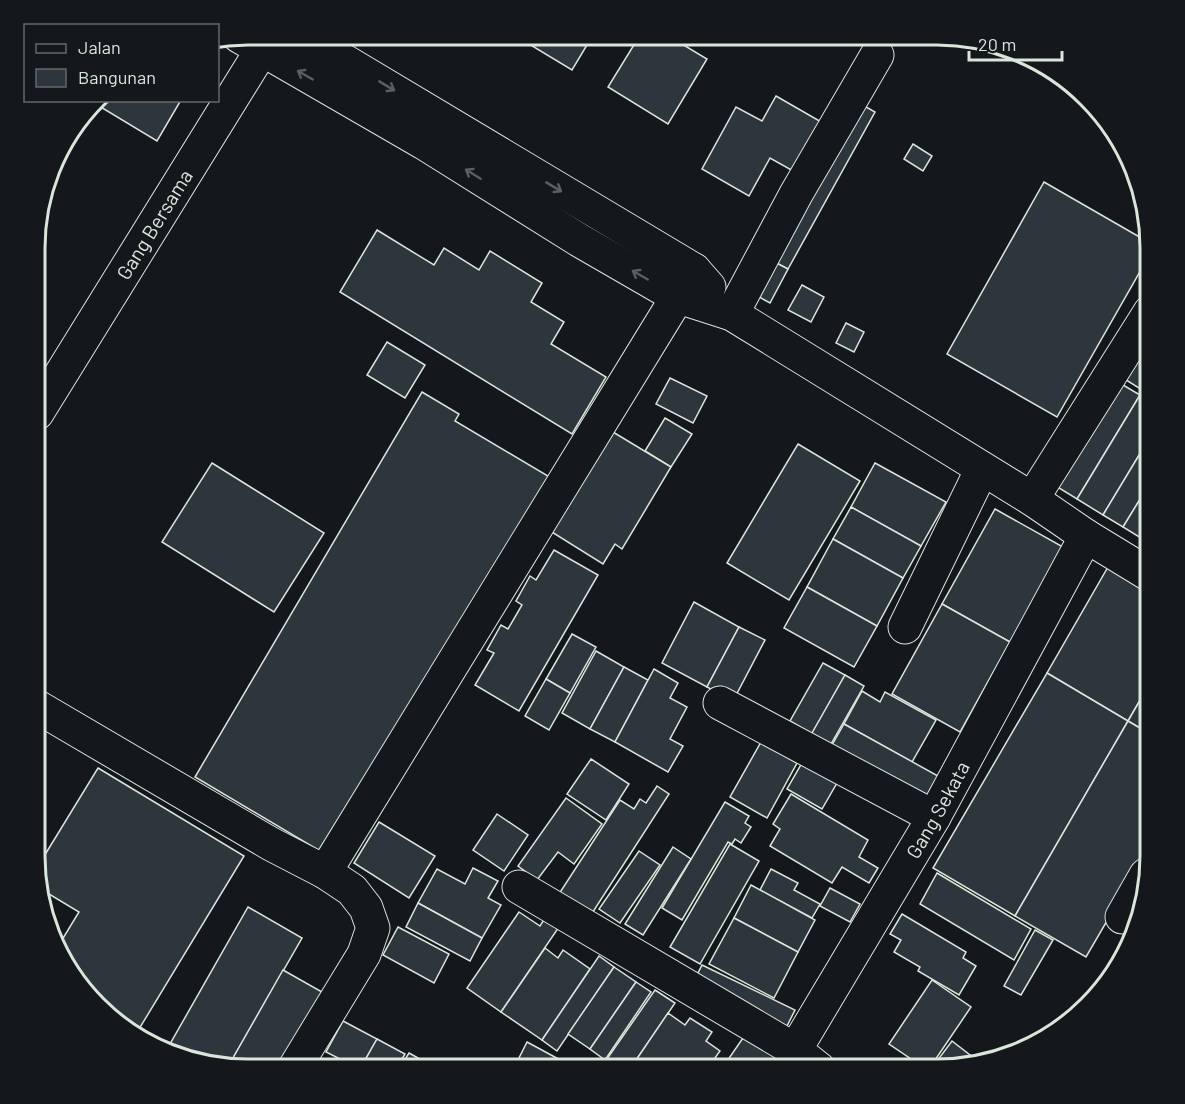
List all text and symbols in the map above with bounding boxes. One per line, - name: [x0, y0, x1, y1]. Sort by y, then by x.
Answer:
- legend: [24, 24, 219, 102]
- scale bar: [969, 24, 1062, 62]
- text: 20 m: [978, 33, 1016, 55]
- text: Jalan: [78, 36, 121, 58]
- text: Bangunan: [78, 66, 156, 88]
- one-way arrow: [297, 69, 314, 81]
- one-way arrow: [378, 81, 395, 93]
- street label: Gang Bersama: [111, 165, 197, 284]
- one-way arrow: [465, 167, 482, 179]
- one-way arrow: [545, 181, 562, 193]
- one-way arrow: [631, 268, 648, 280]
- street label: Gang Sekata: [900, 757, 974, 862]

